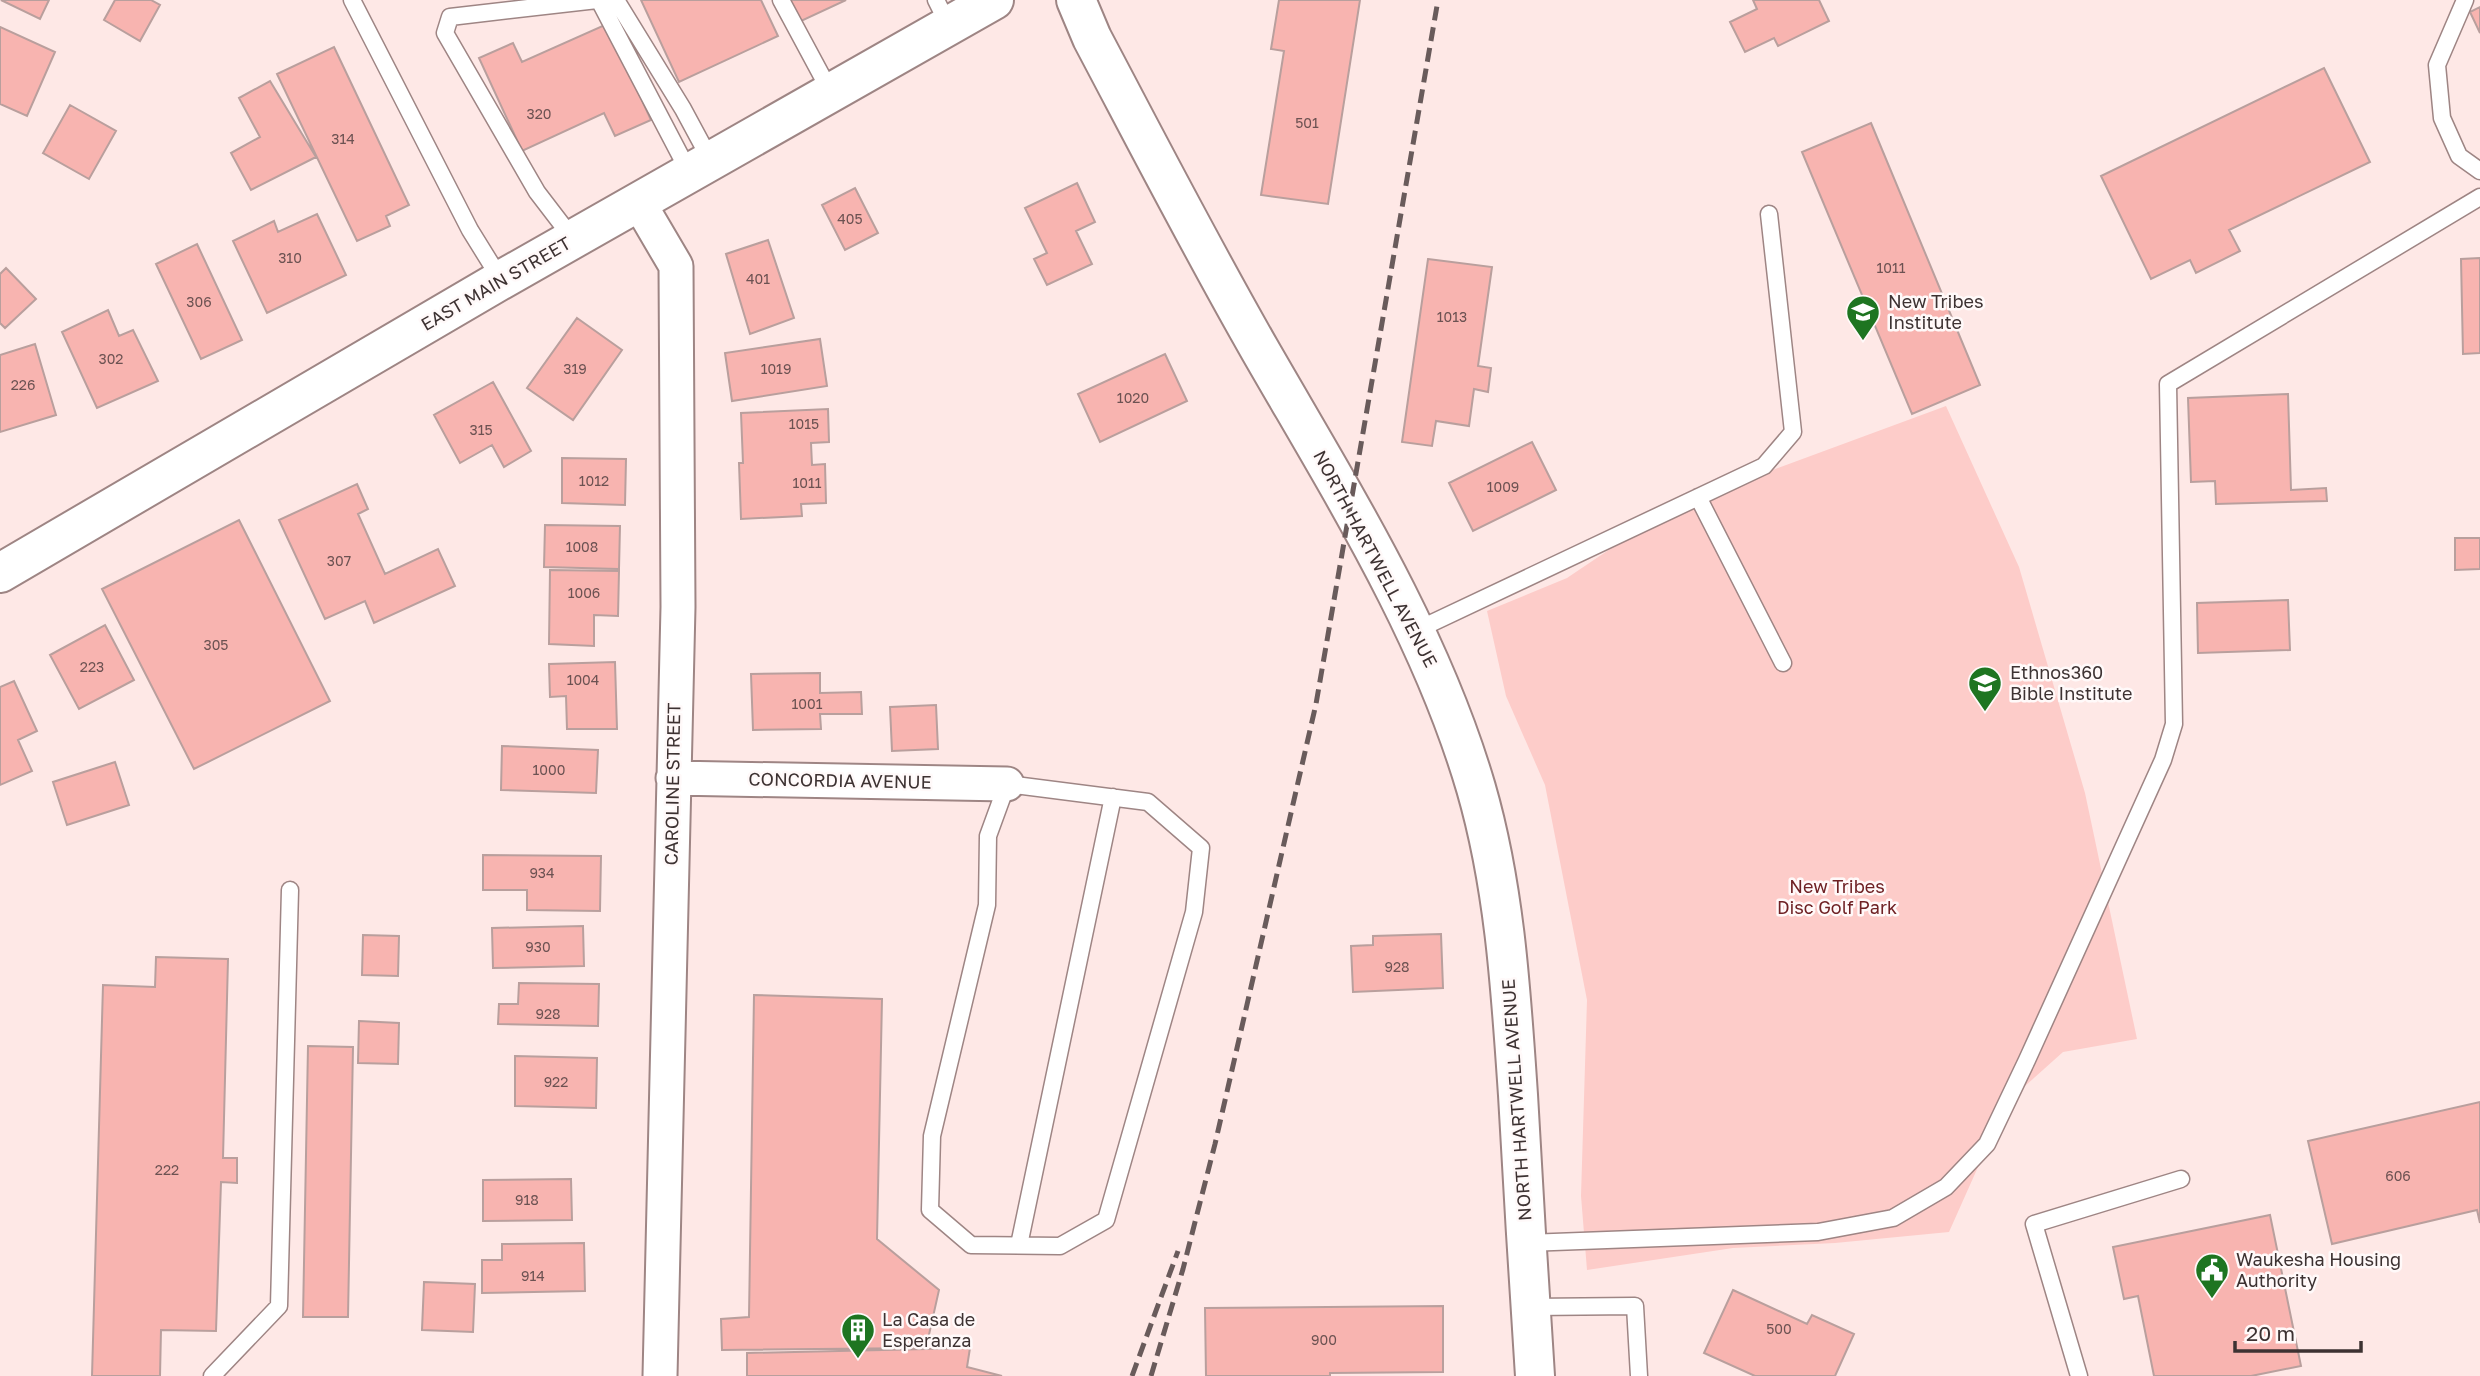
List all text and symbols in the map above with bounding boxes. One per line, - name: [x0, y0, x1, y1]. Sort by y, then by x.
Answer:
- house number: 320: [527, 105, 552, 122]
- house number: 501: [1295, 114, 1319, 131]
- house number: 314: [331, 130, 355, 147]
- house number: 405: [837, 210, 863, 227]
- street label: EAST MAIN STREET: [417, 231, 574, 335]
- house number: 310: [278, 249, 302, 266]
- house number: 1011: [1876, 259, 1906, 276]
- house number: 401: [746, 270, 770, 287]
- place label: New Tribes Institute: [1888, 290, 1983, 333]
- house number: 306: [186, 293, 212, 310]
- school or university icon: New Tribes Institute: [1844, 293, 1882, 342]
- house number: 1013: [1437, 308, 1467, 325]
- house number: 302: [99, 350, 124, 367]
- house number: 319: [563, 360, 587, 377]
- house number: 1019: [761, 360, 791, 377]
- house number: 226: [11, 376, 35, 393]
- house number: 1020: [1117, 389, 1149, 406]
- house number: 1015: [789, 415, 819, 432]
- house number: 315: [469, 421, 493, 438]
- street label: NORTH HARTWELL AVENUE: [1309, 446, 1443, 671]
- house number: 1012: [579, 472, 609, 489]
- house number: 1011: [792, 474, 822, 491]
- house number: 1009: [1487, 478, 1519, 495]
- house number: 1008: [566, 538, 598, 555]
- house number: 307: [327, 552, 351, 569]
- house number: 1006: [568, 584, 600, 601]
- house number: 305: [204, 636, 229, 653]
- house number: 223: [80, 658, 104, 675]
- place label: Ethnos360 Bible Institute: [2010, 661, 2133, 704]
- school or university icon: Ethnos360 Bible Institute: [1966, 664, 2004, 713]
- house number: 1004: [567, 671, 599, 688]
- house number: 1001: [792, 695, 823, 712]
- street label: CAROLINE STREET: [660, 702, 684, 865]
- house number: 1000: [533, 761, 565, 778]
- street label: CONCORDIA AVENUE: [748, 767, 932, 793]
- house number: 934: [529, 864, 555, 881]
- park label: New Tribes Disc Golf Park: [1777, 875, 1897, 918]
- house number: 930: [525, 938, 551, 955]
- house number: 928: [1384, 958, 1410, 975]
- street label: NORTH HARTWELL AVENUE: [1497, 978, 1535, 1222]
- house number: 928: [535, 1005, 561, 1022]
- house number: 922: [544, 1073, 568, 1090]
- house number: 222: [155, 1161, 179, 1178]
- house number: 606: [2385, 1167, 2411, 1184]
- house number: 918: [515, 1191, 539, 1208]
- place label: Waukesha Housing Authority: [2236, 1248, 2401, 1291]
- public building icon: Waukesha Housing Authority: [2193, 1251, 2231, 1300]
- house number: 914: [521, 1267, 545, 1284]
- place label: La Casa de Esperanza: [882, 1308, 975, 1351]
- scale bar: [2235, 1310, 2361, 1354]
- building icon: La Casa de Esperanza: [839, 1311, 877, 1360]
- house number: 500: [1766, 1320, 1792, 1337]
- text: 20 m: [2246, 1320, 2295, 1346]
- house number: 900: [1311, 1331, 1337, 1348]

